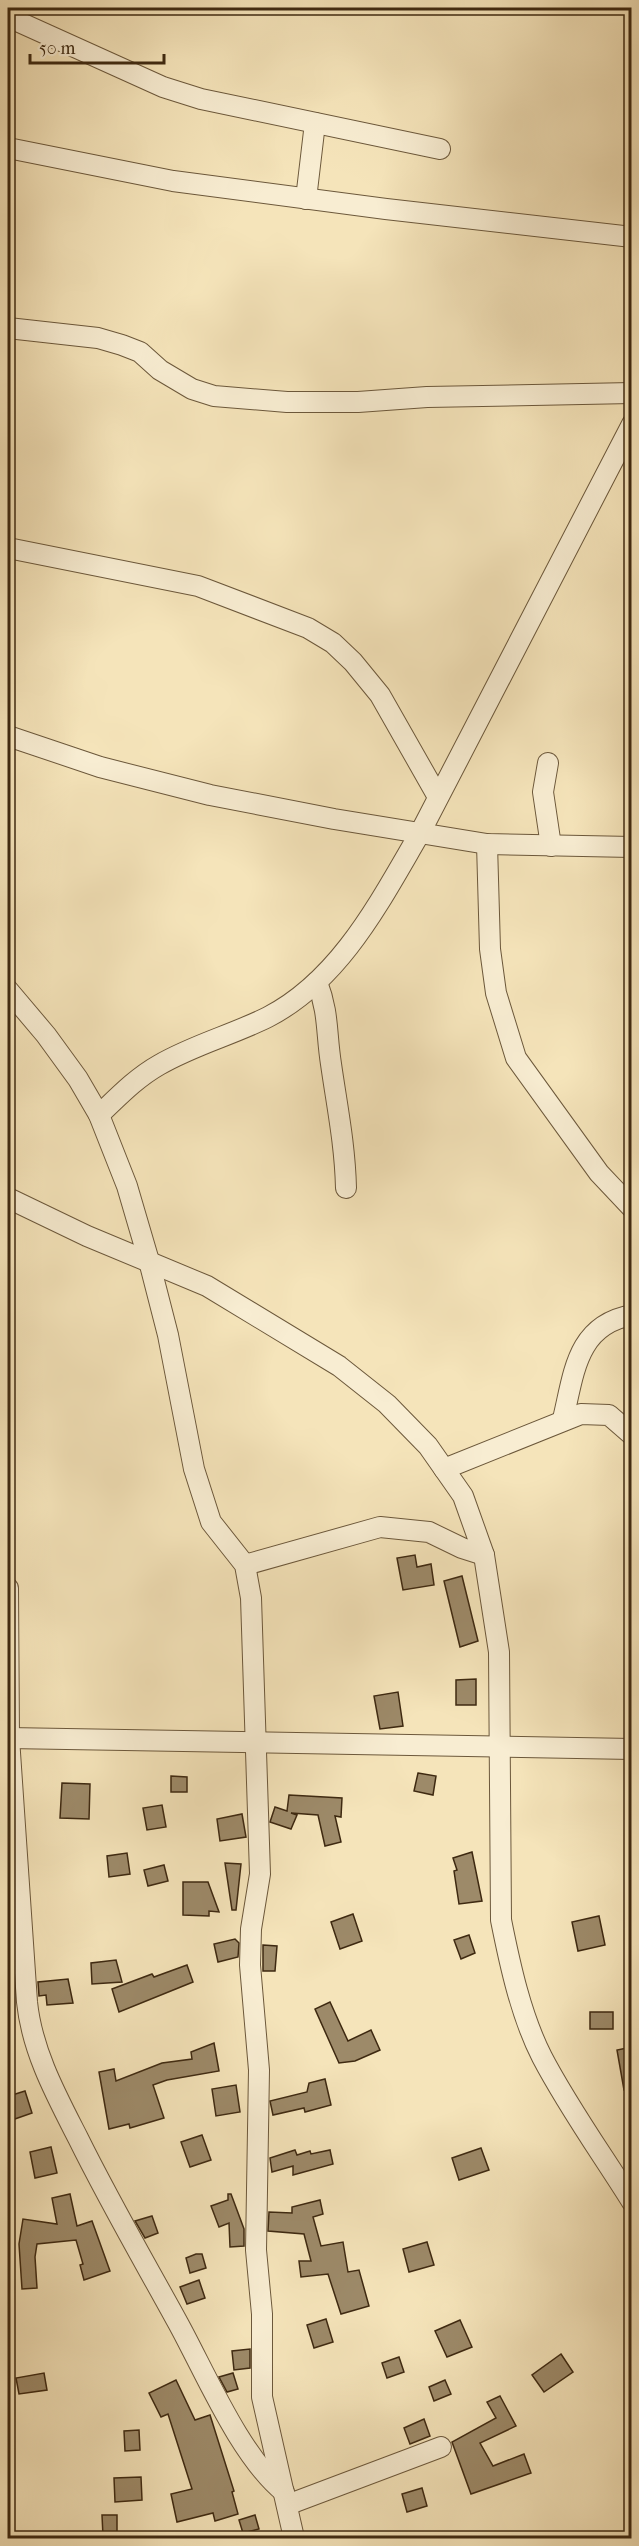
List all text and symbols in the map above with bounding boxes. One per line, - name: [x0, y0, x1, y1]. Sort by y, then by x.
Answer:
- scale bar: [30, 27, 164, 65]
- text: 50 m: [39, 38, 76, 59]

